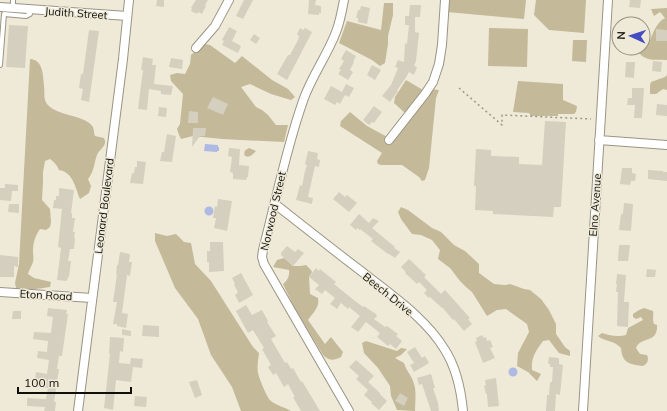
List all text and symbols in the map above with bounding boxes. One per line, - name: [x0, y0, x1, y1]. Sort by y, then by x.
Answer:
- street label: Judith Street: [44, 4, 108, 22]
- north arrow: [611, 16, 651, 56]
- text: N: [614, 31, 628, 40]
- street label: Leonard Boulevard: [91, 157, 117, 255]
- street label: Norwood Street: [257, 170, 289, 252]
- street label: Elno Avenue: [586, 173, 604, 237]
- street label: Beech Drive: [360, 269, 416, 319]
- street label: Eton Road: [19, 287, 73, 303]
- scale bar: [18, 369, 131, 395]
- text: 100 m: [24, 375, 59, 390]

